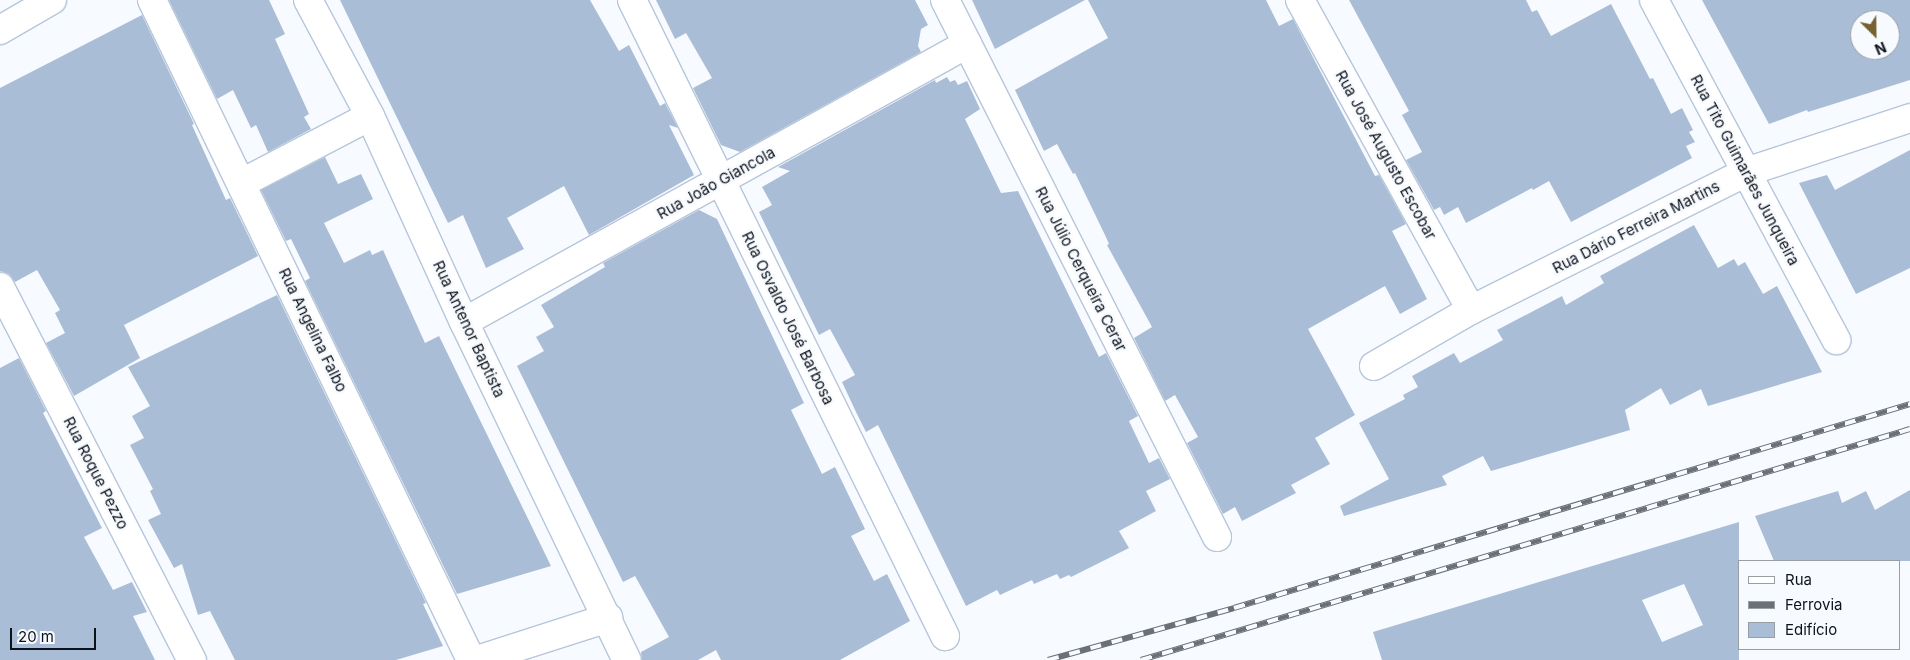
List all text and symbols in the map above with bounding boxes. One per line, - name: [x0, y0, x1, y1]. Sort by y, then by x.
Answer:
- north arrow: [1850, 10, 1900, 60]
- text: N: [1872, 38, 1889, 58]
- street label: Rua José Augusto Escobar: [1332, 67, 1440, 243]
- street label: Rua Tito Guimarães Junqueira: [1687, 72, 1803, 268]
- street label: Rua João Giancola: [654, 143, 778, 223]
- street label: Rua Dário Ferreira Martins: [1549, 177, 1723, 277]
- street label: Rua Júlio Cerqueira Cerar: [1032, 184, 1130, 354]
- street label: Rua Osvaldo José Barbosa: [738, 228, 838, 408]
- street label: Rua Antenor Baptista: [429, 258, 509, 400]
- street label: Rua Angelina Falbo: [275, 265, 351, 395]
- street label: Rua Roque Pezzo: [60, 414, 132, 532]
- legend: [1738, 560, 1900, 650]
- text: Rua: [1785, 570, 1812, 589]
- text: Ferrovia: [1785, 595, 1842, 614]
- scale bar: [12, 618, 99, 650]
- text: Edifício: [1785, 620, 1837, 639]
- text: 20 m: [18, 627, 54, 646]

